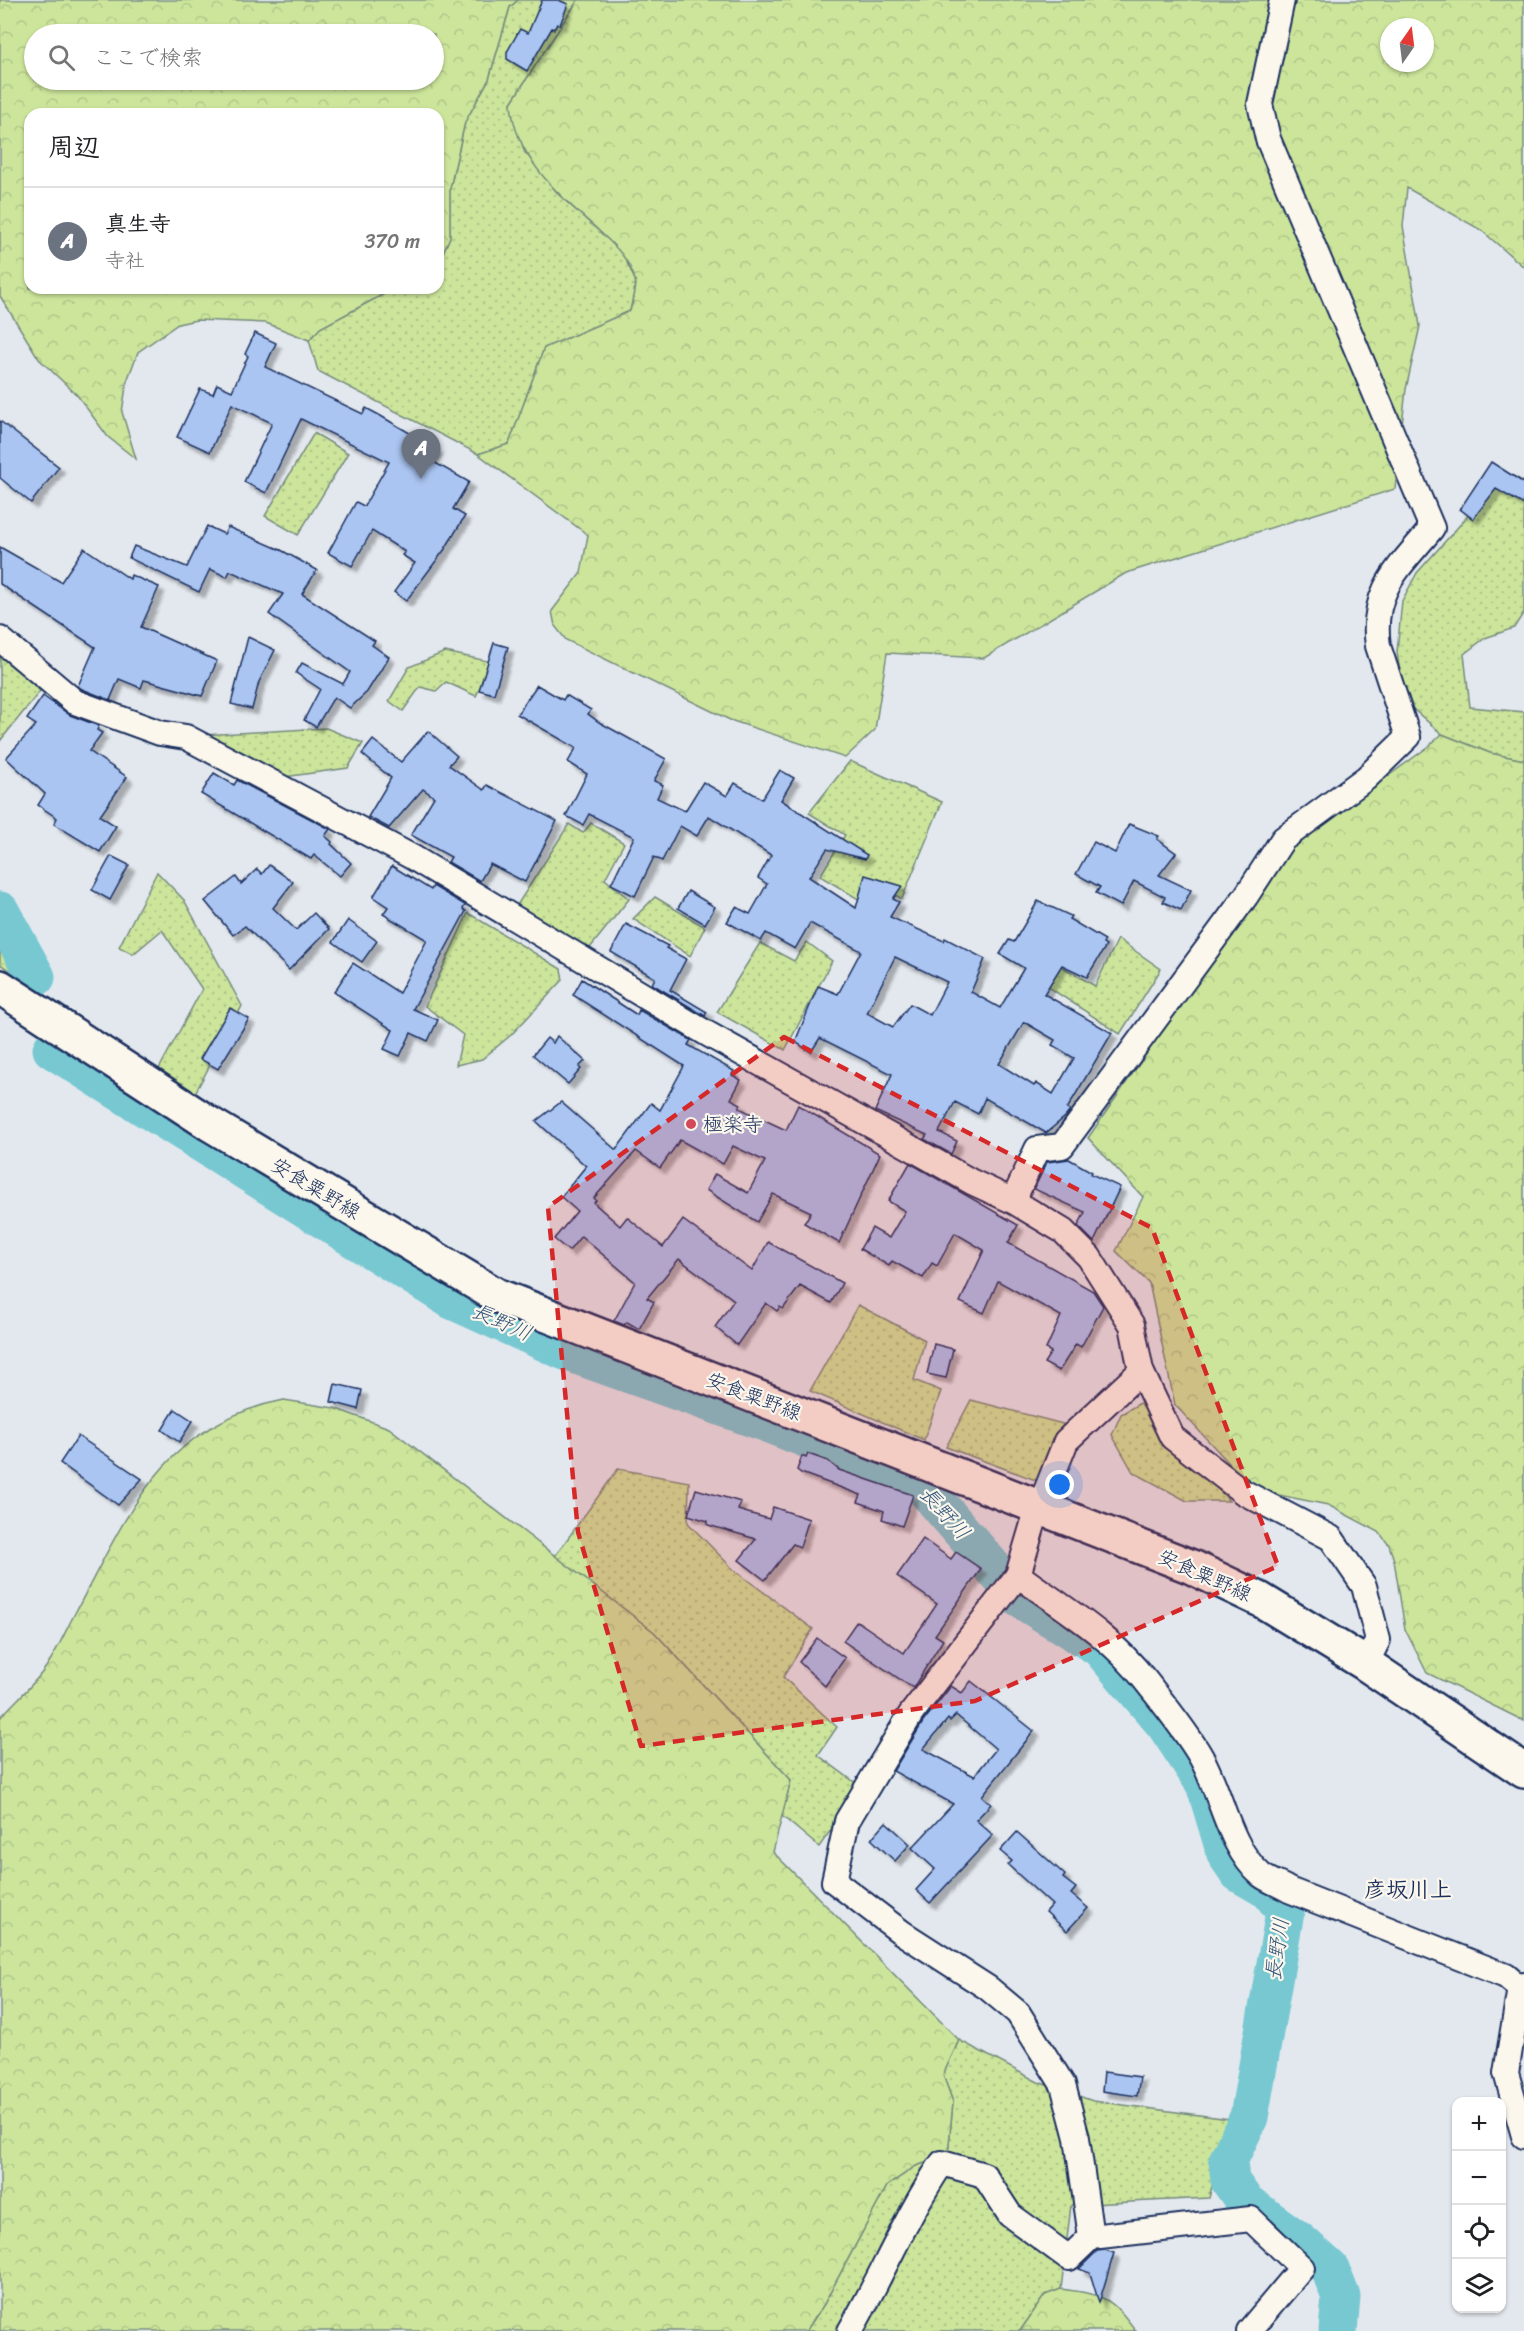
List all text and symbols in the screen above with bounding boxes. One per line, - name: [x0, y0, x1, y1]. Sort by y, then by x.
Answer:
- north arrow: [1380, 18, 1434, 72]
- search box: [24, 24, 444, 90]
- text: ここで検索: [93, 38, 203, 77]
- icon: search: [45, 41, 78, 74]
- text: 周辺: [48, 124, 100, 170]
- text: 真生寺: [105, 204, 171, 243]
- text: A: [61, 224, 74, 259]
- text: 370 m: [364, 224, 420, 259]
- text: 寺社: [105, 243, 145, 278]
- pin: A: [402, 430, 440, 479]
- place label: 極楽寺: [703, 1107, 763, 1142]
- marker: 極楽寺: [684, 1117, 698, 1131]
- street label: 安食粟野線: [264, 1148, 368, 1229]
- water label: 長野川: [465, 1292, 539, 1352]
- street label: 安食粟野線: [701, 1362, 807, 1431]
- your location: [1045, 1470, 1074, 1499]
- water label: 長野川: [910, 1477, 980, 1549]
- street label: 安食粟野線: [1152, 1539, 1258, 1612]
- district label: 彦坂川上: [1364, 1870, 1452, 1909]
- water label: 長野川: [1254, 1915, 1300, 1983]
- map controls: [1452, 2097, 1506, 2313]
- button: +: [1452, 2097, 1506, 2151]
- button: −: [1452, 2151, 1506, 2205]
- button: locate: [1452, 2205, 1506, 2259]
- button: layers: [1452, 2259, 1506, 2313]

